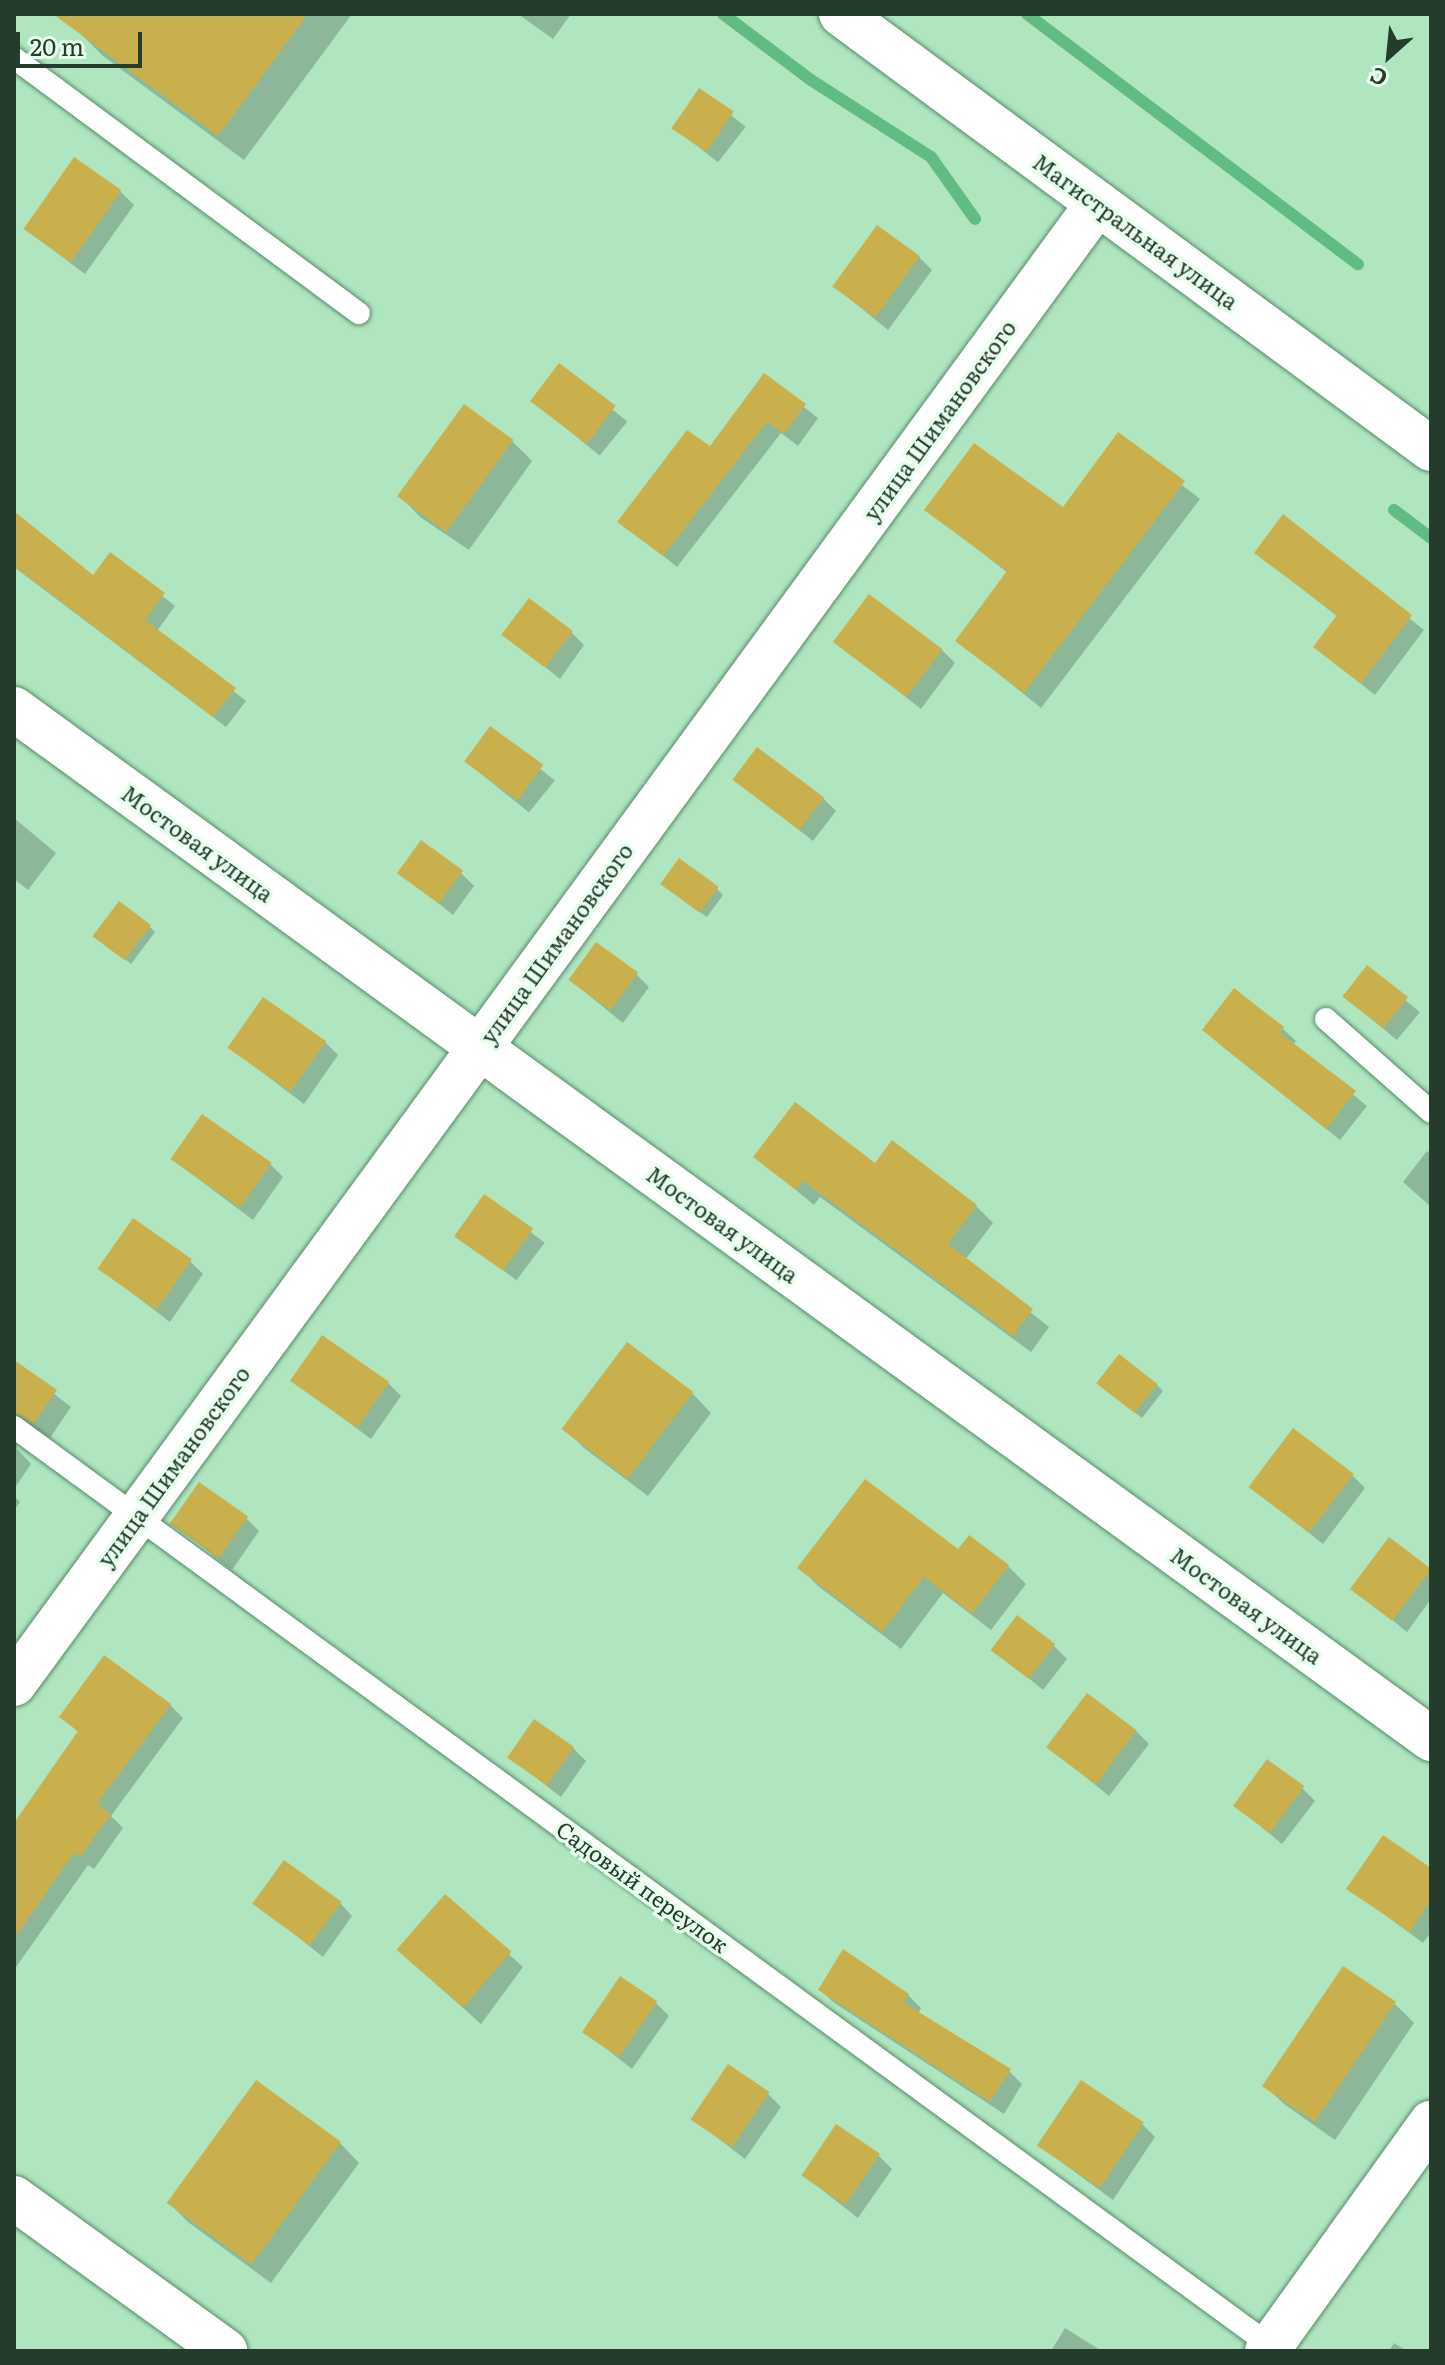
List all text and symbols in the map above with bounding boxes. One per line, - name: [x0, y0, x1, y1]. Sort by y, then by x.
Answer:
- scale bar: [20, 16, 146, 66]
- north arrow: [1349, 16, 1429, 96]
- text: 20 m: [30, 28, 84, 63]
- text: С: [1363, 60, 1392, 96]
- street label: Магистральная улица: [1028, 148, 1244, 314]
- street label: улица Шимановского: [857, 314, 1021, 526]
- street label: Мостовая улица: [117, 779, 279, 907]
- street label: улица Шимановского: [474, 837, 638, 1049]
- street label: Мостовая улица: [642, 1160, 804, 1288]
- street label: улица Шимановского: [91, 1360, 255, 1572]
- street label: Мостовая улица: [1166, 1541, 1328, 1669]
- street label: Садовый переулок: [552, 1815, 734, 1957]

